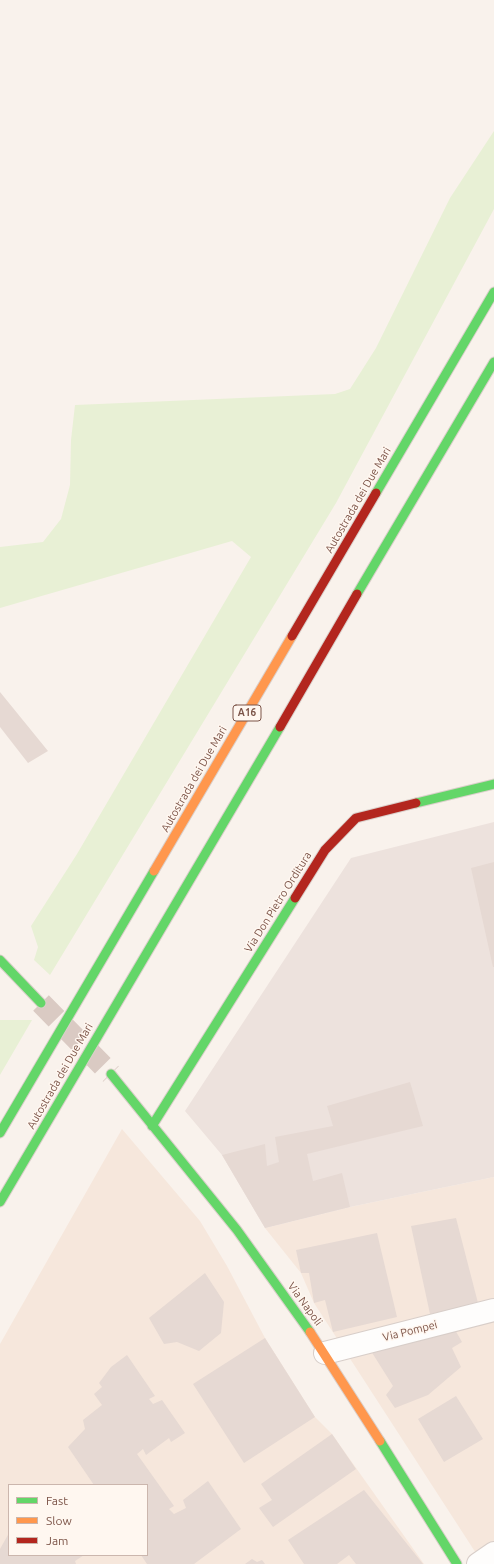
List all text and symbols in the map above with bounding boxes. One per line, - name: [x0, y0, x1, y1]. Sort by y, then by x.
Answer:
- street label: Autostrada dei Due Mari: [322, 445, 394, 555]
- road number: A16: [233, 705, 261, 721]
- street label: Autostrada dei Due Mari: [158, 724, 230, 834]
- street label: Via Don Pietro Orditura: [242, 849, 314, 955]
- street label: Autostrada dei Due Mari: [24, 1021, 96, 1131]
- street label: Via Napoli: [285, 1280, 325, 1328]
- street label: Via Pompei: [381, 1318, 439, 1344]
- legend: [8, 1484, 148, 1556]
- text: Fast: [46, 1494, 68, 1507]
- text: Slow: [46, 1514, 72, 1527]
- text: Jam: [46, 1534, 68, 1547]

